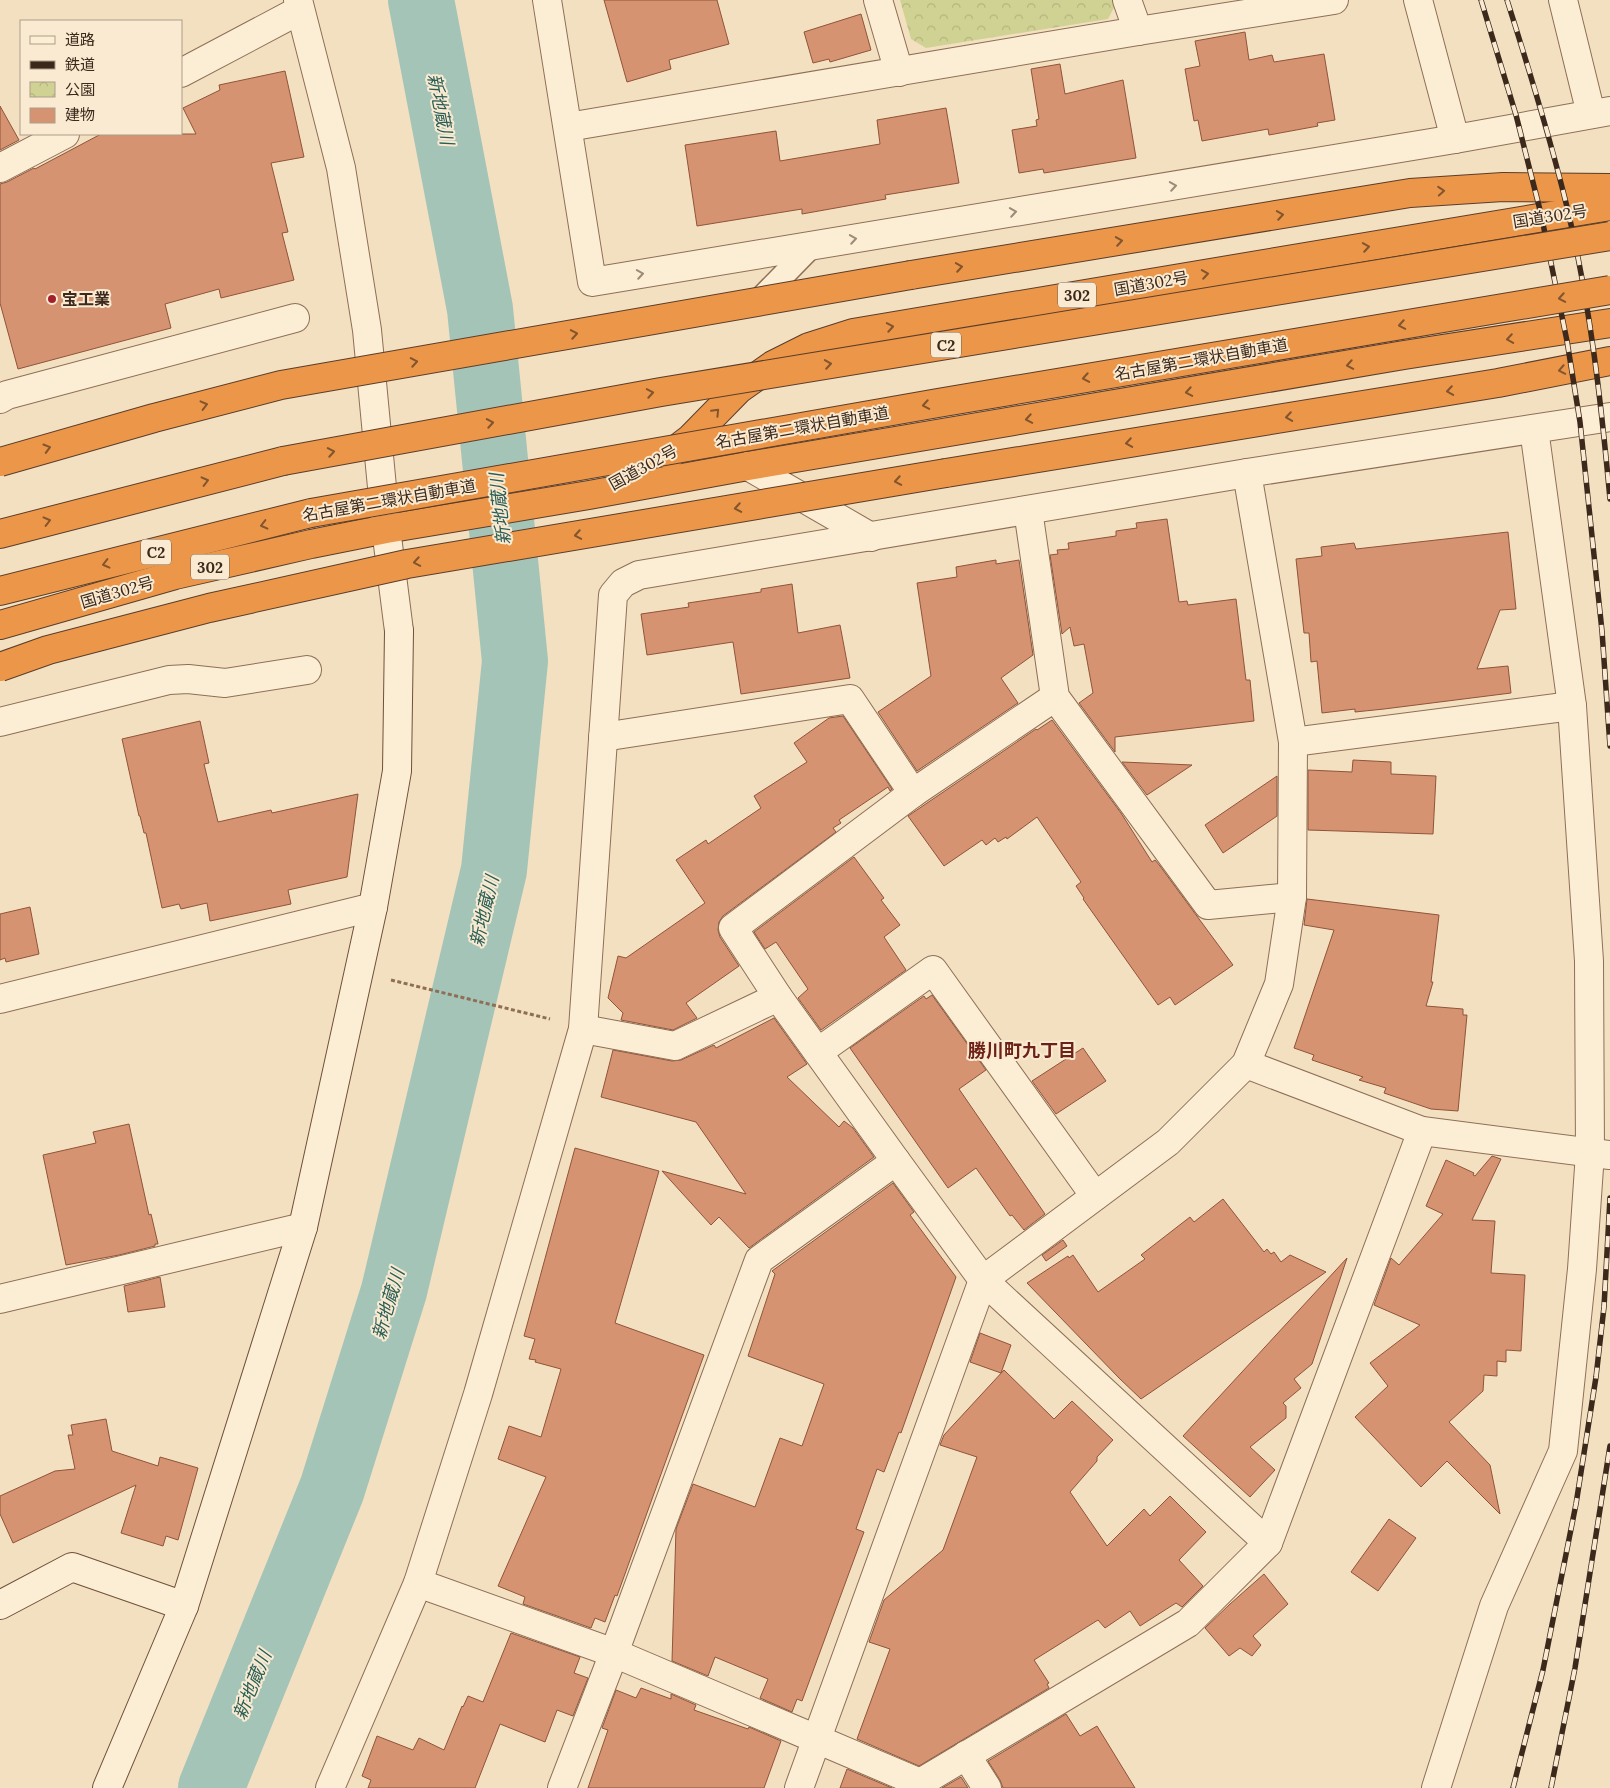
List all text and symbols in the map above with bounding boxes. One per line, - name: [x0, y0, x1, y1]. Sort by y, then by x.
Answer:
- legend: [20, 20, 182, 135]
- text: 道路: [65, 30, 95, 49]
- text: 鉄道: [65, 55, 95, 74]
- water label: 新地蔵川: [423, 71, 460, 148]
- text: 公園: [65, 80, 95, 99]
- text: 建物: [65, 105, 95, 124]
- one-way arrow: [1170, 181, 1178, 192]
- one-way arrow: [1437, 186, 1445, 197]
- street label: 国道302号: [1511, 200, 1589, 232]
- one-way arrow: [1008, 208, 1017, 218]
- one-way arrow: [1275, 210, 1284, 220]
- one-way arrow: [848, 234, 857, 244]
- one-way arrow: [1115, 236, 1124, 246]
- one-way arrow: [1362, 242, 1370, 253]
- one-way arrow: [955, 263, 963, 273]
- street label: 国道302号: [1112, 267, 1190, 299]
- one-way arrow: [636, 269, 645, 279]
- one-way arrow: [1201, 269, 1210, 279]
- road number: 302: [1058, 282, 1096, 308]
- place label: 宝工業: [62, 289, 110, 309]
- marker: 宝工業: [46, 293, 58, 305]
- one-way arrow: [1558, 293, 1566, 303]
- one-way arrow: [1397, 320, 1406, 330]
- one-way arrow: [885, 322, 894, 332]
- one-way arrow: [570, 329, 578, 339]
- road number: C2: [931, 332, 961, 358]
- one-way arrow: [1506, 333, 1514, 343]
- street label: 名古屋第二環状自動車道: [1113, 334, 1289, 384]
- one-way arrow: [410, 357, 418, 367]
- one-way arrow: [1345, 359, 1354, 369]
- one-way arrow: [824, 360, 832, 370]
- one-way arrow: [1558, 365, 1567, 375]
- one-way arrow: [1082, 373, 1090, 383]
- one-way arrow: [1445, 385, 1454, 395]
- one-way arrow: [1185, 386, 1194, 396]
- one-way arrow: [646, 389, 655, 399]
- one-way arrow: [199, 400, 208, 411]
- one-way arrow: [921, 400, 930, 410]
- street label: 名古屋第二環状自動車道: [714, 402, 890, 452]
- one-way arrow: [710, 408, 719, 417]
- one-way arrow: [1285, 411, 1293, 422]
- one-way arrow: [1025, 413, 1033, 423]
- one-way arrow: [486, 418, 495, 428]
- one-way arrow: [1125, 437, 1133, 448]
- street label: 国道302号: [605, 440, 681, 494]
- one-way arrow: [42, 444, 50, 454]
- one-way arrow: [326, 448, 335, 458]
- water label: 新地蔵川: [485, 470, 515, 546]
- street label: 名古屋第二環状自動車道: [301, 475, 477, 525]
- one-way arrow: [894, 475, 902, 486]
- one-way arrow: [200, 476, 209, 487]
- one-way arrow: [734, 503, 742, 513]
- one-way arrow: [43, 517, 51, 527]
- one-way arrow: [259, 519, 268, 530]
- one-way arrow: [573, 530, 582, 540]
- road number: C2: [141, 540, 171, 564]
- road number: 302: [191, 554, 229, 580]
- one-way arrow: [413, 557, 422, 567]
- one-way arrow: [102, 558, 111, 569]
- street label: 国道302号: [78, 572, 156, 612]
- water label: 新地蔵川: [465, 871, 504, 949]
- district label: 勝川町九丁目: [968, 1039, 1076, 1062]
- water label: 新地蔵川: [367, 1264, 410, 1342]
- water label: 新地蔵川: [228, 1645, 277, 1723]

